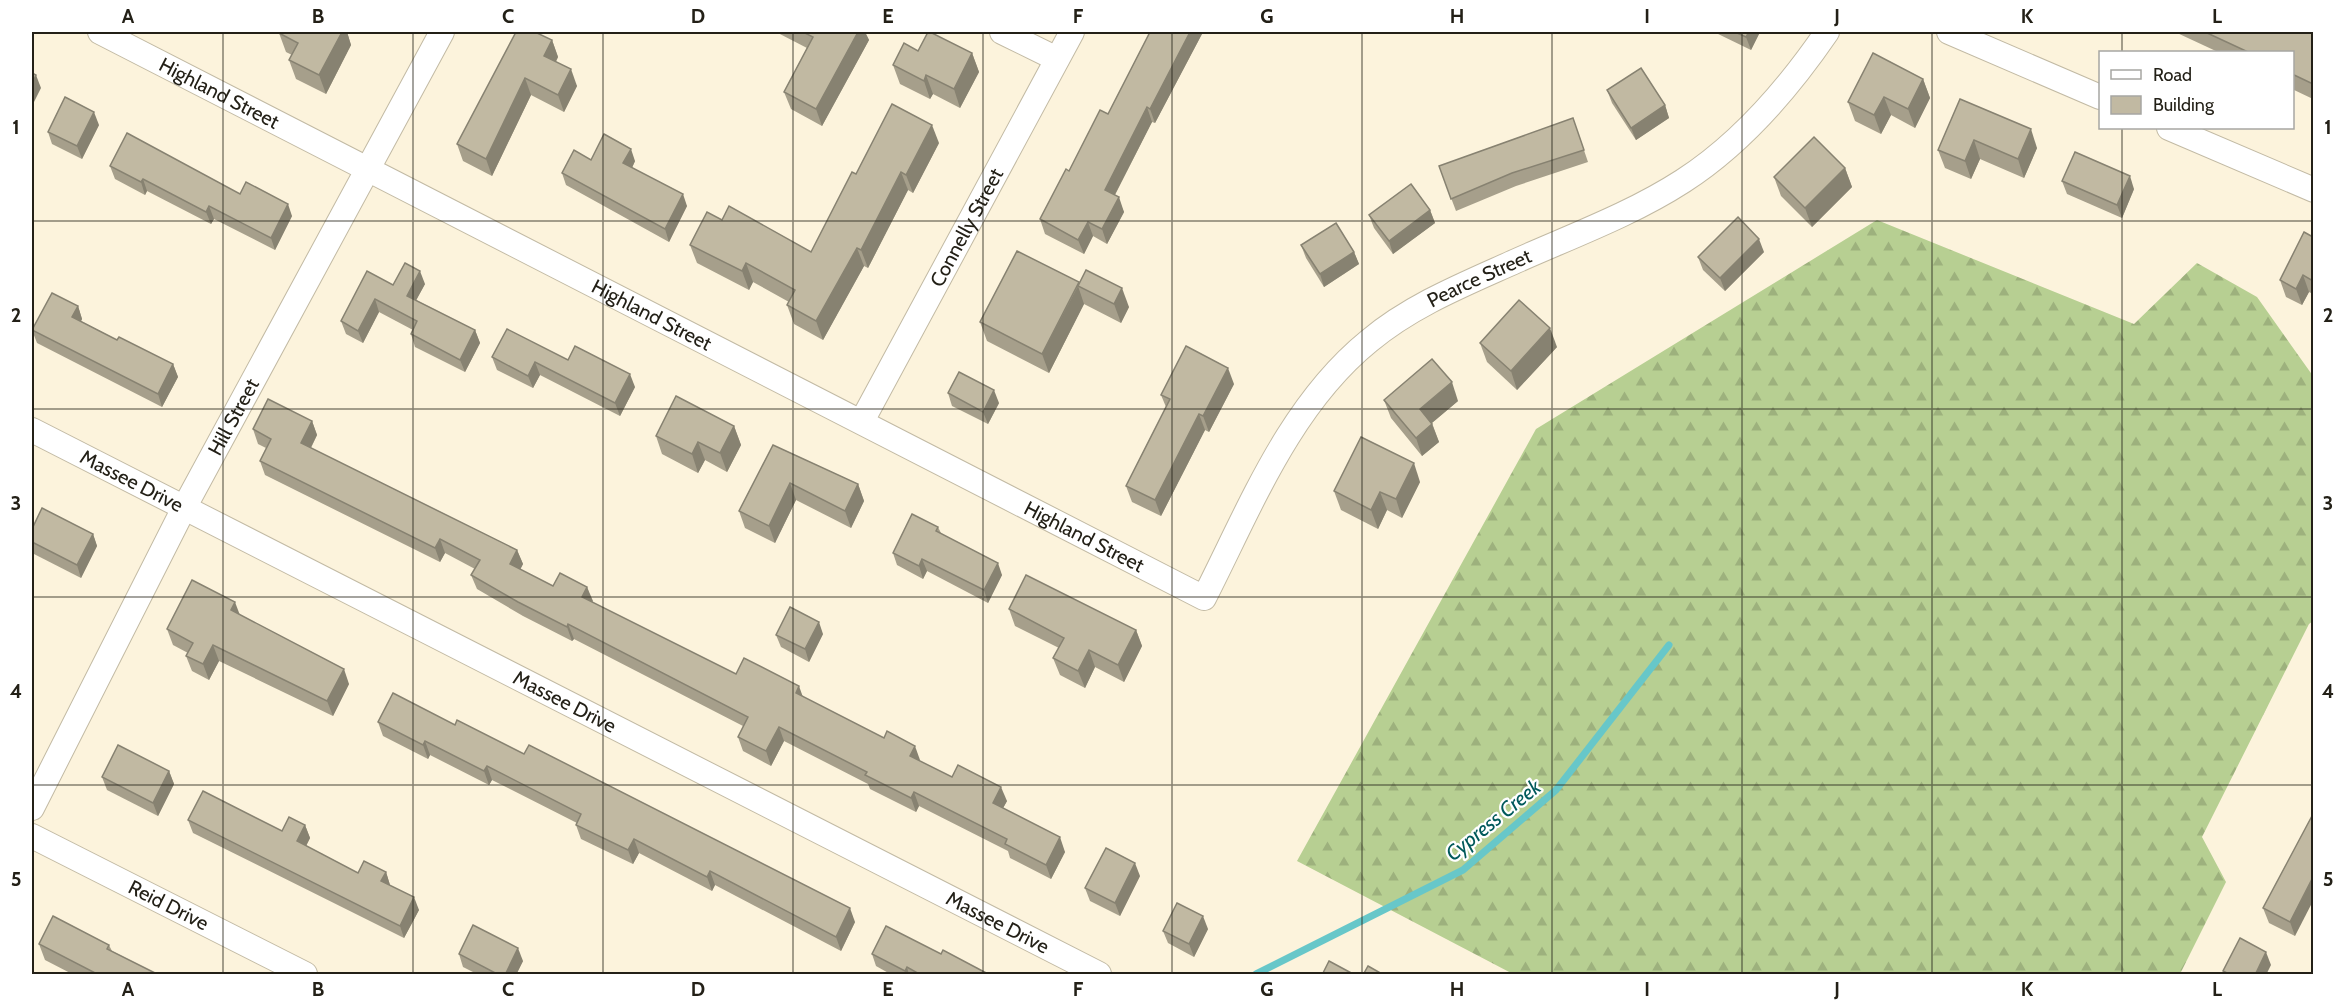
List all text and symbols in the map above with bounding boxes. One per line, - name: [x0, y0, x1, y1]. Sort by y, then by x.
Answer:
- text: A: [122, 4, 135, 28]
- text: B: [312, 4, 324, 28]
- text: C: [502, 4, 514, 28]
- text: D: [691, 4, 705, 28]
- text: E: [882, 4, 894, 28]
- text: F: [1073, 4, 1084, 28]
- text: G: [1260, 4, 1274, 28]
- text: H: [1450, 4, 1464, 28]
- text: I: [1644, 4, 1650, 28]
- text: J: [1833, 4, 1840, 28]
- text: K: [2021, 4, 2034, 28]
- text: L: [2212, 4, 2222, 28]
- legend: [2099, 51, 2294, 129]
- street label: Highland Street: [155, 52, 283, 134]
- text: Road: [2153, 64, 2192, 86]
- text: Building: [2153, 94, 2215, 116]
- text: 1: [12, 115, 20, 139]
- text: 1: [2324, 115, 2332, 139]
- street label: Connelly Street: [925, 164, 1008, 291]
- street label: Pearce Street: [1423, 244, 1535, 312]
- street label: Highland Street: [588, 274, 716, 356]
- text: 2: [11, 303, 21, 327]
- text: 2: [2323, 303, 2333, 327]
- street label: Hill Street: [203, 374, 264, 459]
- street label: Massee Drive: [76, 445, 187, 517]
- text: 3: [11, 491, 21, 515]
- text: 3: [2323, 491, 2333, 515]
- street label: Highland Street: [1020, 496, 1148, 577]
- street label: Massee Drive: [509, 665, 620, 738]
- text: 4: [10, 679, 22, 703]
- text: 4: [2322, 679, 2334, 703]
- water label: Cypress Creek: [1440, 773, 1546, 866]
- text: 5: [11, 867, 21, 891]
- text: 5: [2323, 867, 2333, 891]
- street label: Reid Drive: [124, 875, 213, 935]
- street label: Massee Drive: [942, 886, 1053, 959]
- text: A: [122, 977, 135, 1001]
- text: B: [312, 977, 324, 1001]
- text: C: [502, 977, 514, 1001]
- text: D: [691, 977, 705, 1001]
- text: E: [882, 977, 894, 1001]
- text: F: [1073, 977, 1084, 1001]
- text: G: [1260, 977, 1274, 1001]
- text: H: [1450, 977, 1464, 1001]
- text: I: [1644, 977, 1650, 1001]
- text: J: [1833, 977, 1840, 1001]
- text: K: [2021, 977, 2034, 1001]
- text: L: [2212, 977, 2222, 1001]

